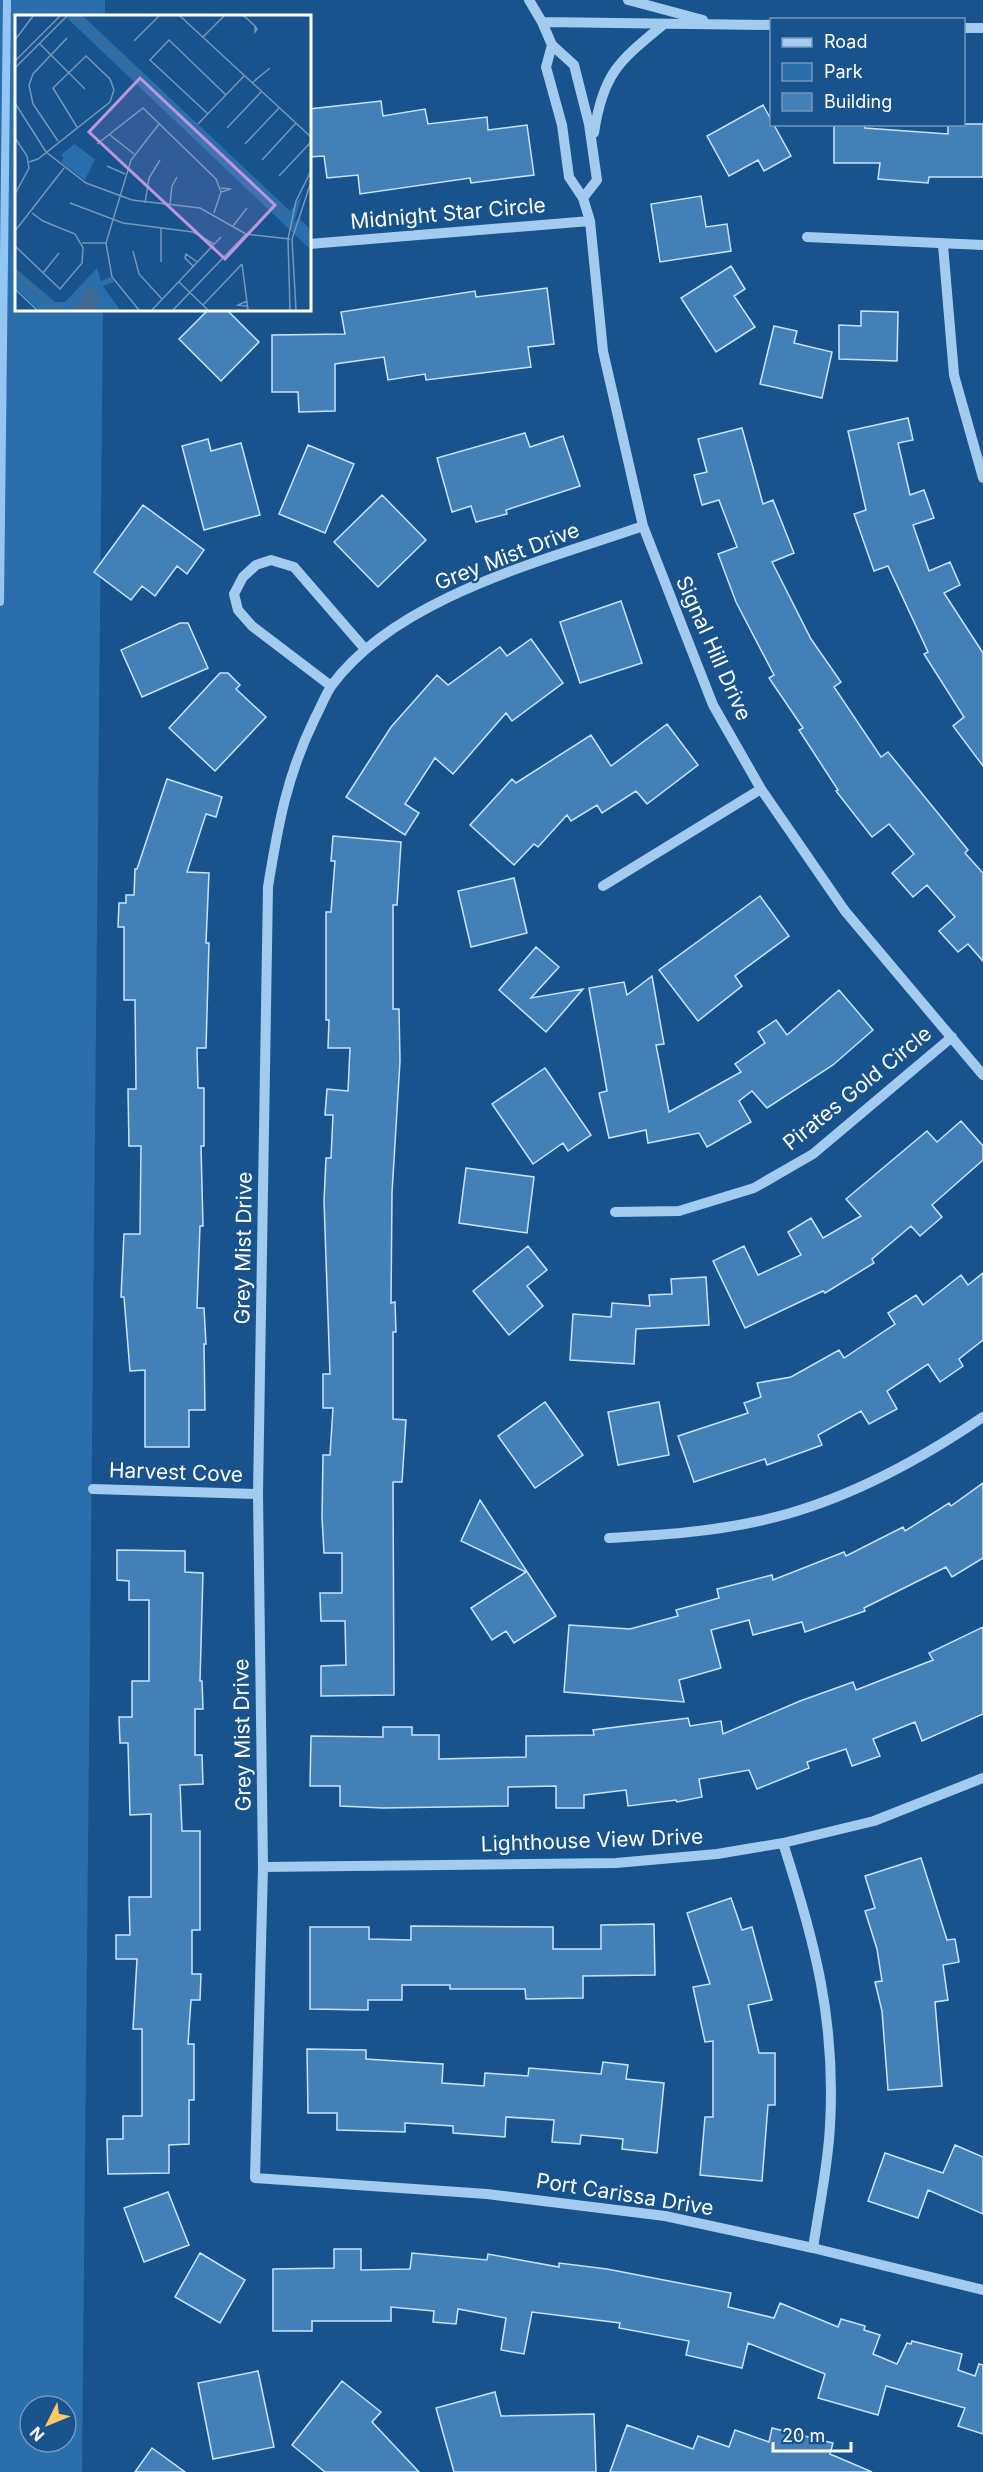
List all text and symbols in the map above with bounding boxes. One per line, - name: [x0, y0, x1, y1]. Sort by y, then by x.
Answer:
- inset map: [15, 15, 310, 310]
- legend: [770, 18, 965, 126]
- text: Road: [824, 31, 867, 52]
- text: Park: [824, 61, 863, 82]
- text: Building: [824, 91, 892, 112]
- street label: Midnight Star Circle: [349, 192, 547, 234]
- street label: Grey Mist Drive: [431, 517, 583, 595]
- street label: Signal Hill Drive: [671, 572, 757, 724]
- street label: Pirates Gold Circle: [778, 1021, 936, 1155]
- street label: Grey Mist Drive: [229, 1171, 257, 1325]
- street label: Harvest Cove: [108, 1457, 244, 1487]
- street label: Grey Mist Drive: [228, 1658, 256, 1812]
- street label: Lighthouse View Drive: [480, 1824, 704, 1856]
- street label: Port Carissa Drive: [534, 2168, 716, 2220]
- north arrow: [18, 2394, 78, 2454]
- scale bar: [773, 2415, 851, 2453]
- text: N: [26, 2423, 49, 2446]
- text: 20 m: [782, 2425, 825, 2446]

